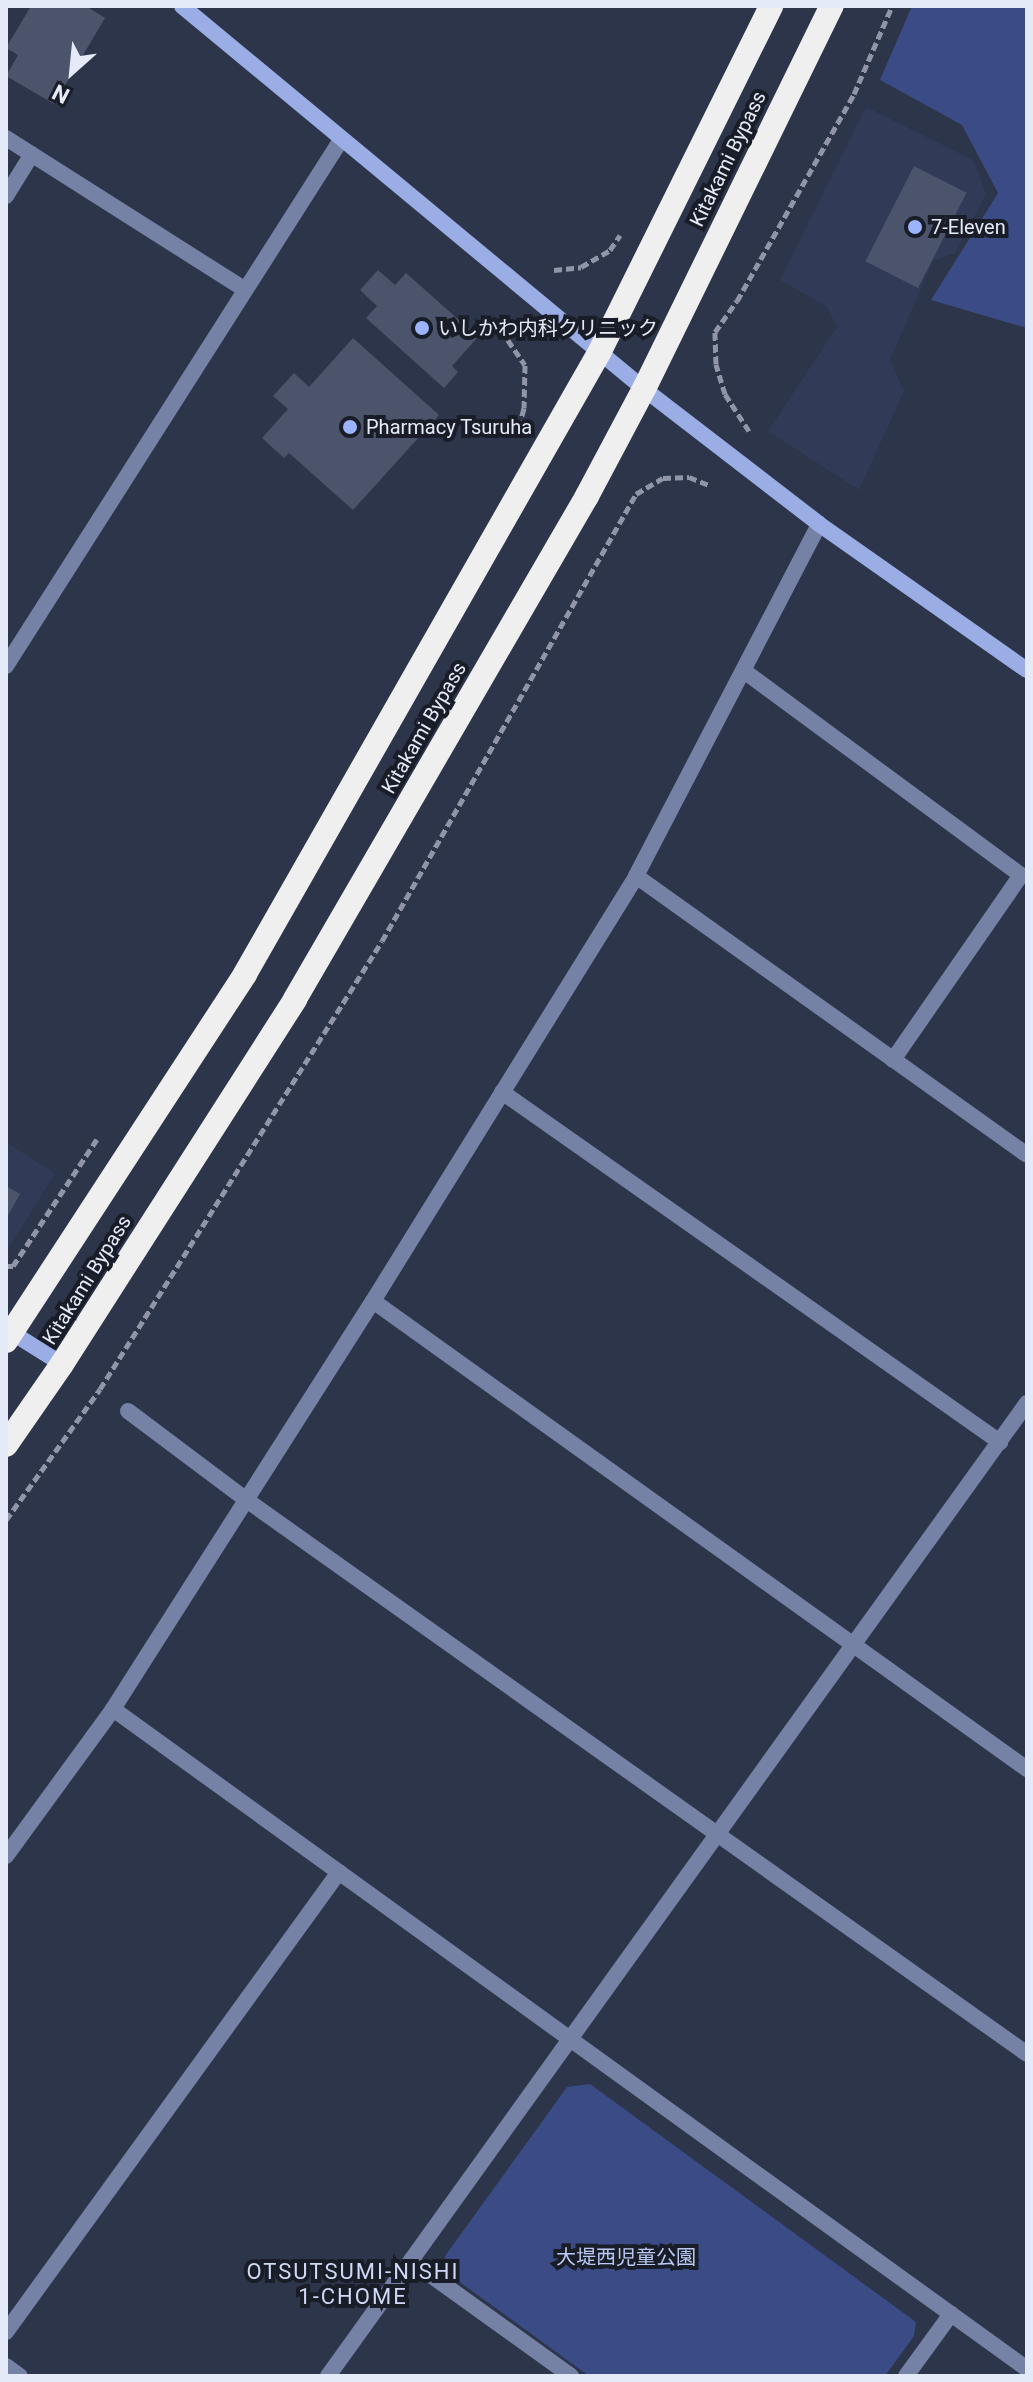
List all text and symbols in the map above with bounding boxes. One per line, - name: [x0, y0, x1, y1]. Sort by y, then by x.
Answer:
- north arrow: [32, 32, 112, 112]
- text: N: [48, 79, 73, 108]
- street label: Kitakami Bypass: [685, 87, 771, 231]
- place label: 7-Eleven: [931, 215, 1006, 239]
- marker: 7-Eleven: [906, 218, 924, 236]
- place label: いしかわ内科クリニック: [438, 316, 658, 340]
- marker: いしかわ内科クリニック: [413, 319, 431, 337]
- place label: Pharmacy Tsuruha: [366, 415, 532, 439]
- marker: Pharmacy Tsuruha: [341, 418, 359, 436]
- street label: Kitakami Bypass: [377, 658, 471, 798]
- street label: Kitakami Bypass: [38, 1211, 136, 1349]
- park label: 大堤西児童公園: [556, 2245, 696, 2269]
- district label: OTSUTSUMI-NISHI 1-CHOME: [246, 2258, 460, 2310]

